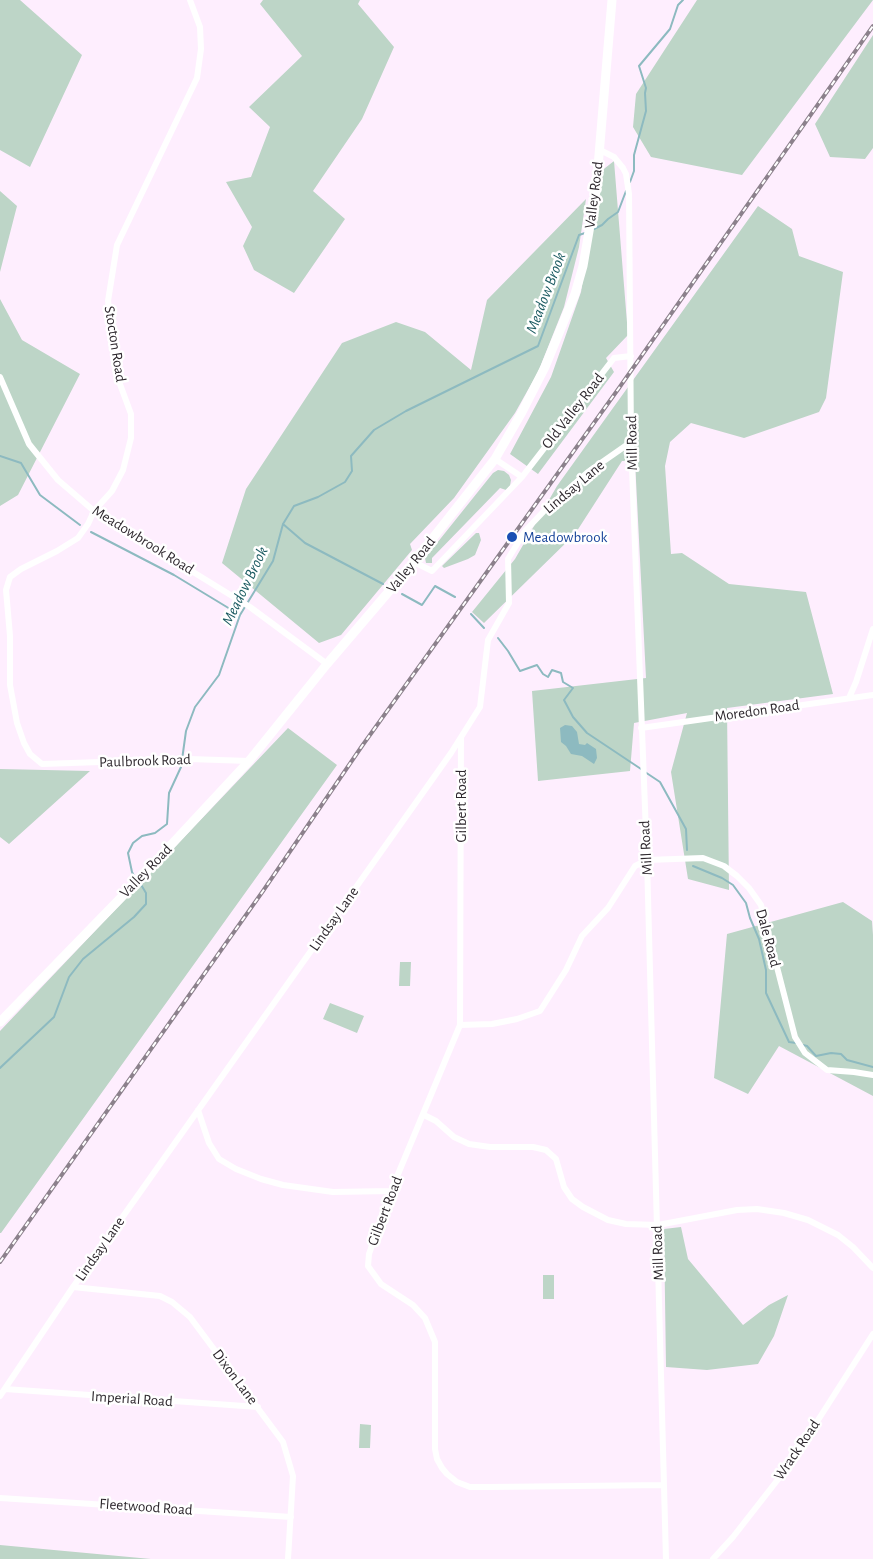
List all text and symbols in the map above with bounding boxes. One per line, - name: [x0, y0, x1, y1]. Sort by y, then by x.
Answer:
- street label: Valley Road: [581, 160, 607, 230]
- water label: Meadow Brook: [522, 250, 570, 336]
- street label: Stocton Road: [100, 305, 130, 383]
- street label: Old Valley Road: [538, 370, 608, 452]
- street label: Mill Road: [623, 415, 641, 471]
- street label: Lindsay Lane: [540, 456, 608, 518]
- street label: Meadowbrook Road: [89, 501, 197, 579]
- place label: Meadowbrook: [523, 528, 607, 546]
- marker: Meadowbrook: [505, 530, 519, 544]
- street label: Valley Road: [383, 533, 439, 597]
- water label: Meadow Brook: [218, 543, 272, 629]
- street label: Moredon Road: [713, 696, 801, 726]
- street label: Paulbrook Road: [99, 750, 191, 772]
- street label: Gilbert Road: [452, 770, 470, 842]
- street label: Mill Road: [636, 820, 656, 876]
- street label: Valley Road: [116, 840, 176, 902]
- street label: Lindsay Lane: [305, 883, 363, 955]
- street label: Dale Road: [752, 907, 784, 969]
- street label: Gilbert Road: [364, 1174, 406, 1248]
- street label: Lindsay Lane: [71, 1213, 129, 1285]
- street label: Mill Road: [648, 1225, 668, 1281]
- street label: Dixon Lane: [208, 1346, 262, 1408]
- street label: Imperial Road: [91, 1387, 173, 1411]
- street label: Wrack Road: [770, 1416, 824, 1484]
- street label: Fleetwood Road: [99, 1495, 193, 1519]

